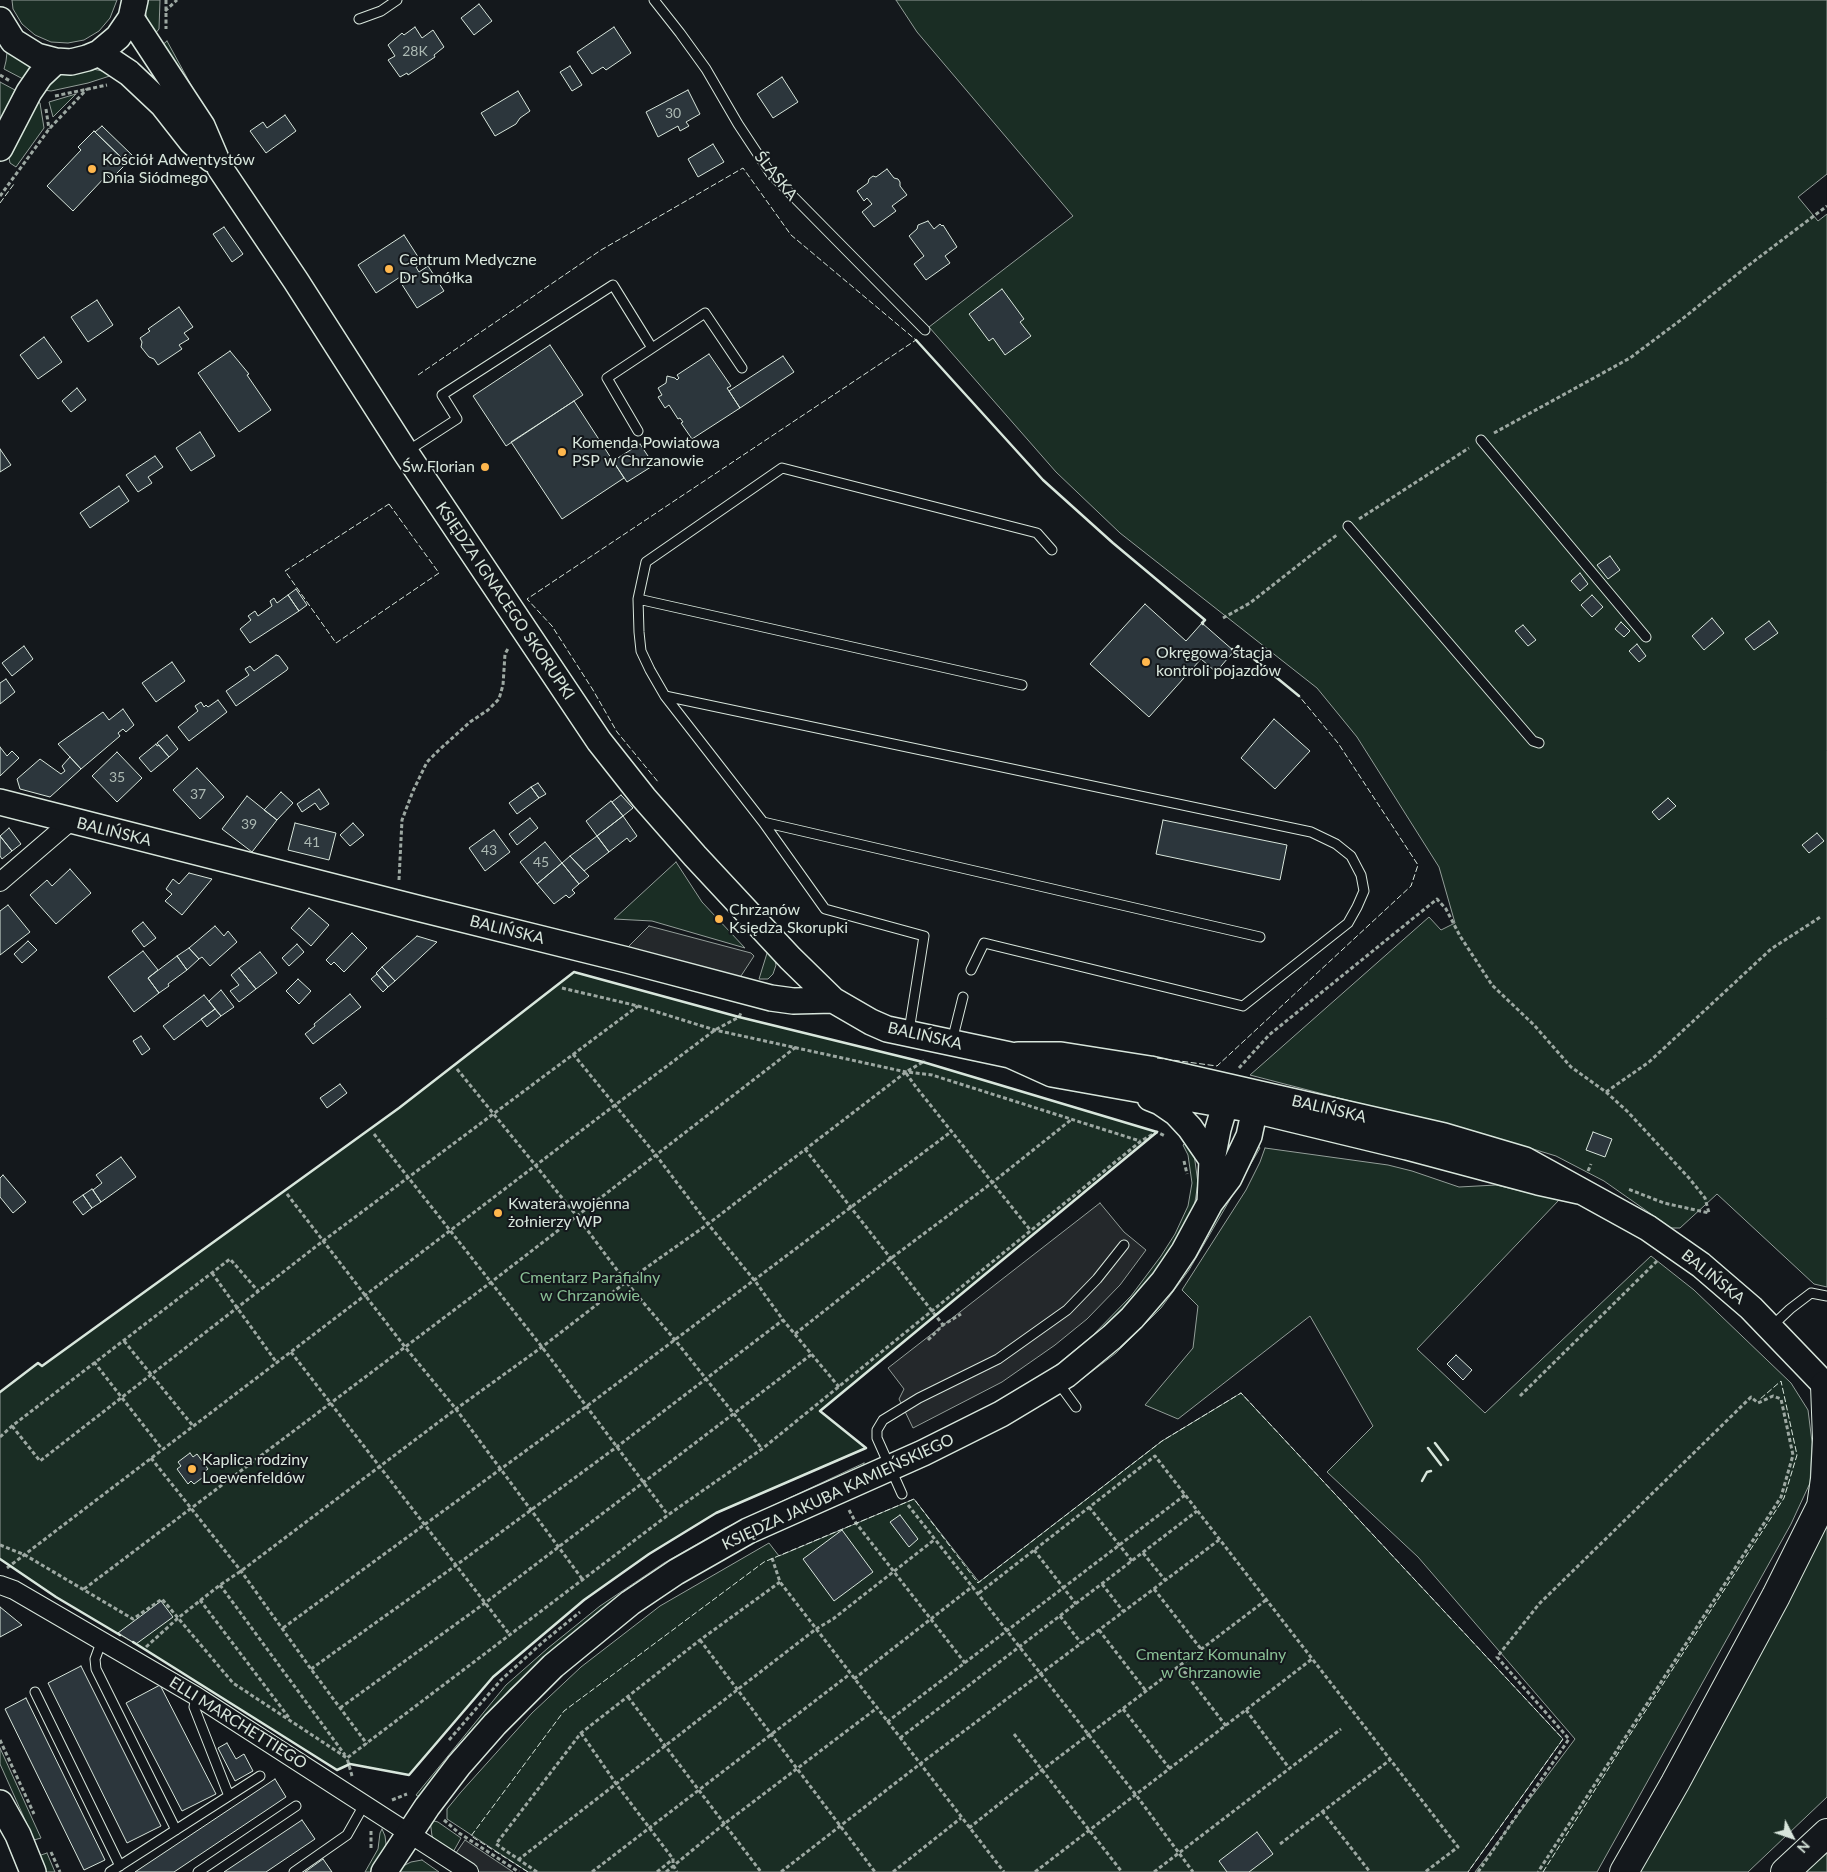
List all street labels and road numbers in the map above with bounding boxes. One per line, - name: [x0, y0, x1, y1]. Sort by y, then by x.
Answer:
- street label: ŚLĄSKA: [750, 147, 802, 205]
- street label: KSIĘDZA IGNACEGO SKORUPKI: [431, 498, 579, 704]
- street label: BALIŃSKA: [75, 813, 153, 851]
- street label: BALIŃSKA: [468, 911, 546, 949]
- street label: BALIŃSKA: [886, 1018, 964, 1054]
- street label: BALIŃSKA: [1290, 1091, 1368, 1127]
- street label: BALIŃSKA: [1677, 1246, 1749, 1308]
- street label: KSIĘDZA JAKUBA KAMIEŃSKIEGO: [719, 1430, 957, 1554]
- street label: ELLI MARCHETTIEGO: [166, 1673, 310, 1773]

